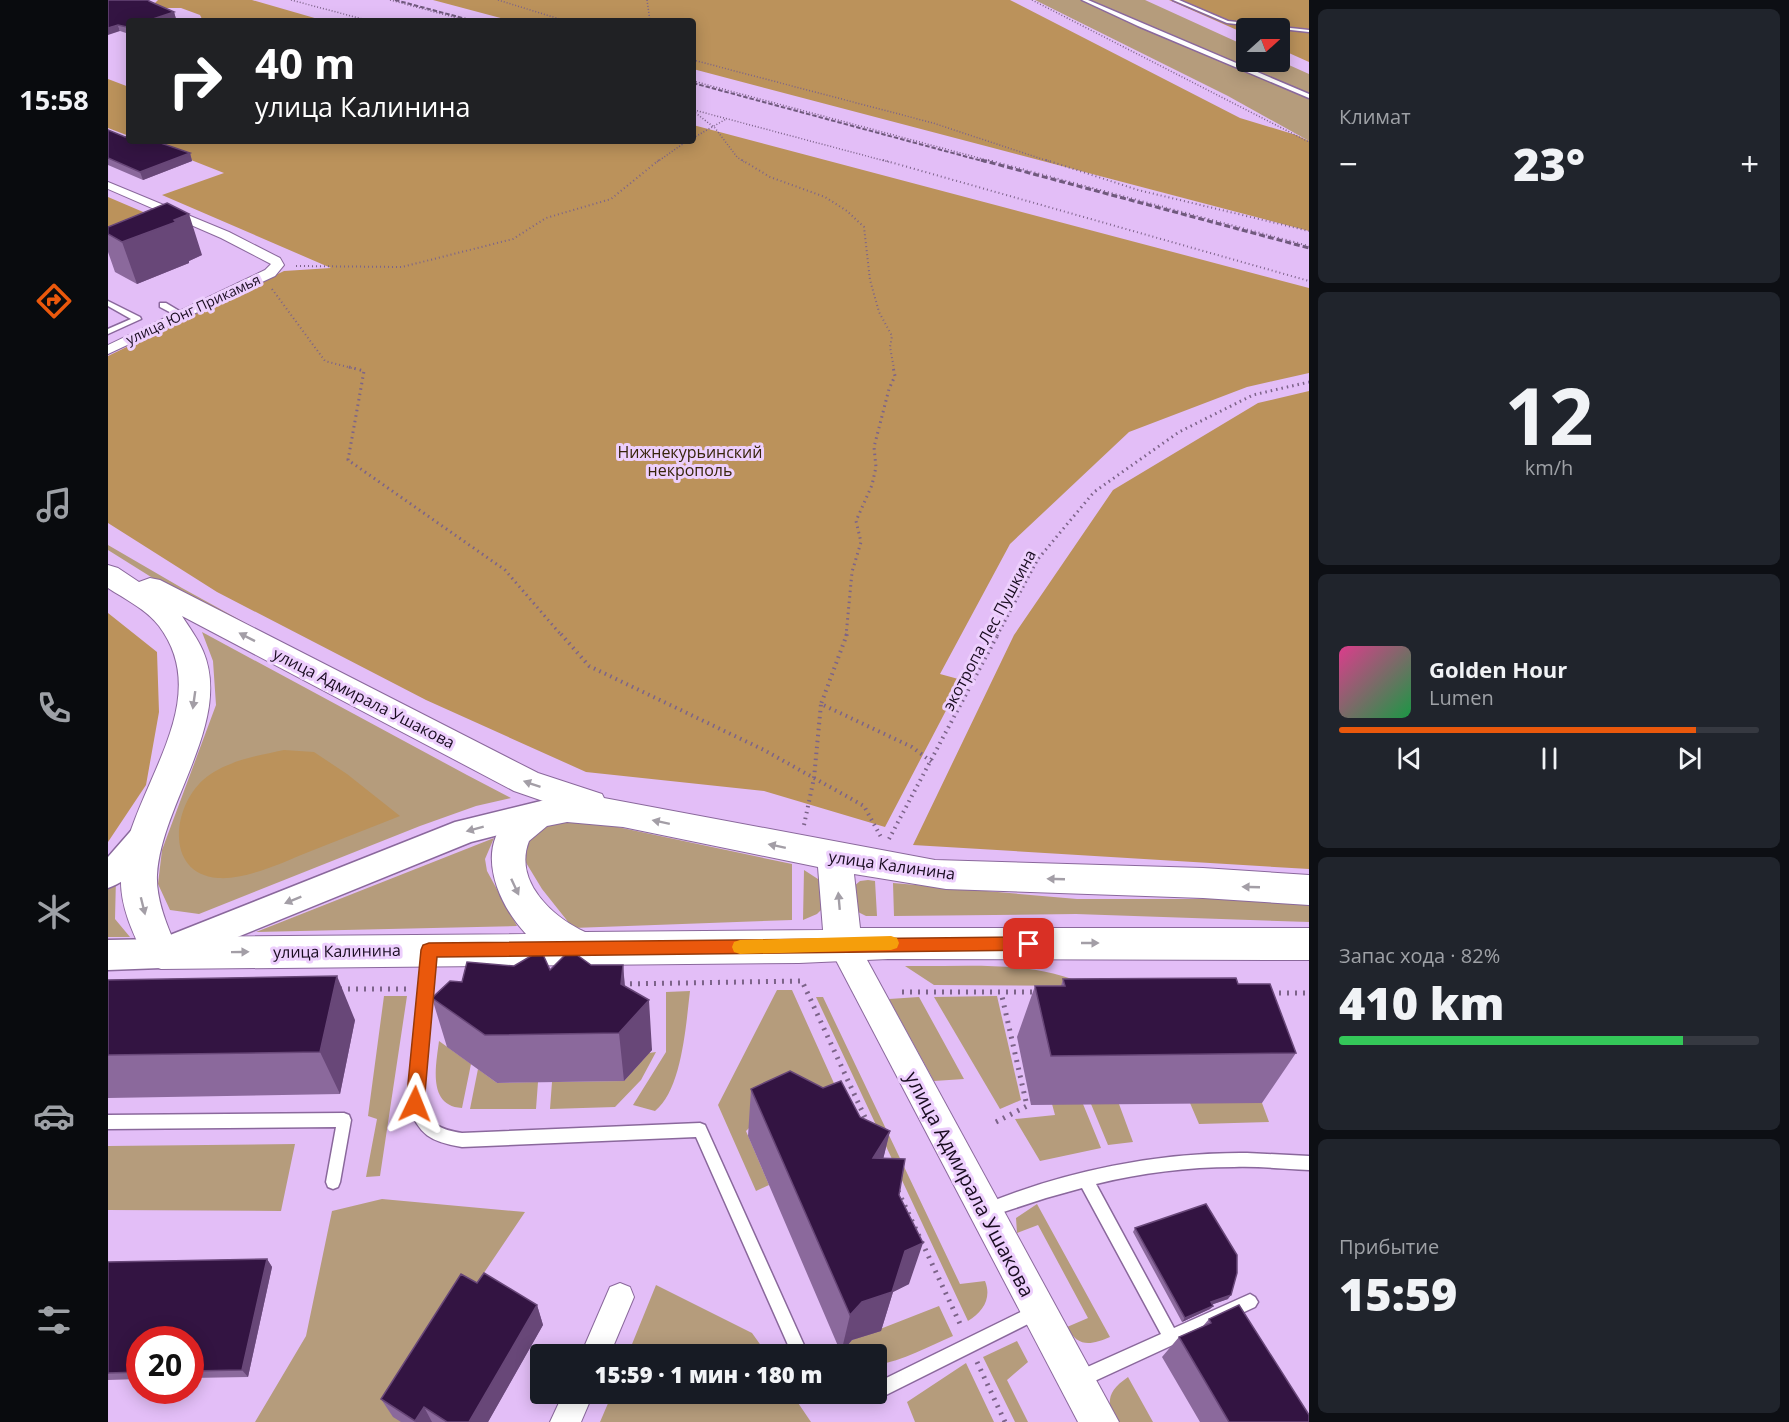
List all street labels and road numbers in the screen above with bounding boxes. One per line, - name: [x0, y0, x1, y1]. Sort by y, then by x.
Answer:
- street label: улица Юнг Прикамья: [123, 269, 263, 349]
- street label: экотропа Лес Пушкина: [937, 546, 1041, 714]
- street label: улица Адмирала Ушакова: [269, 642, 459, 754]
- street label: улица Калинина: [827, 845, 957, 885]
- street label: улица Калинина: [273, 939, 401, 963]
- street label: улица Адмирала Ушакова: [899, 1066, 1041, 1302]

